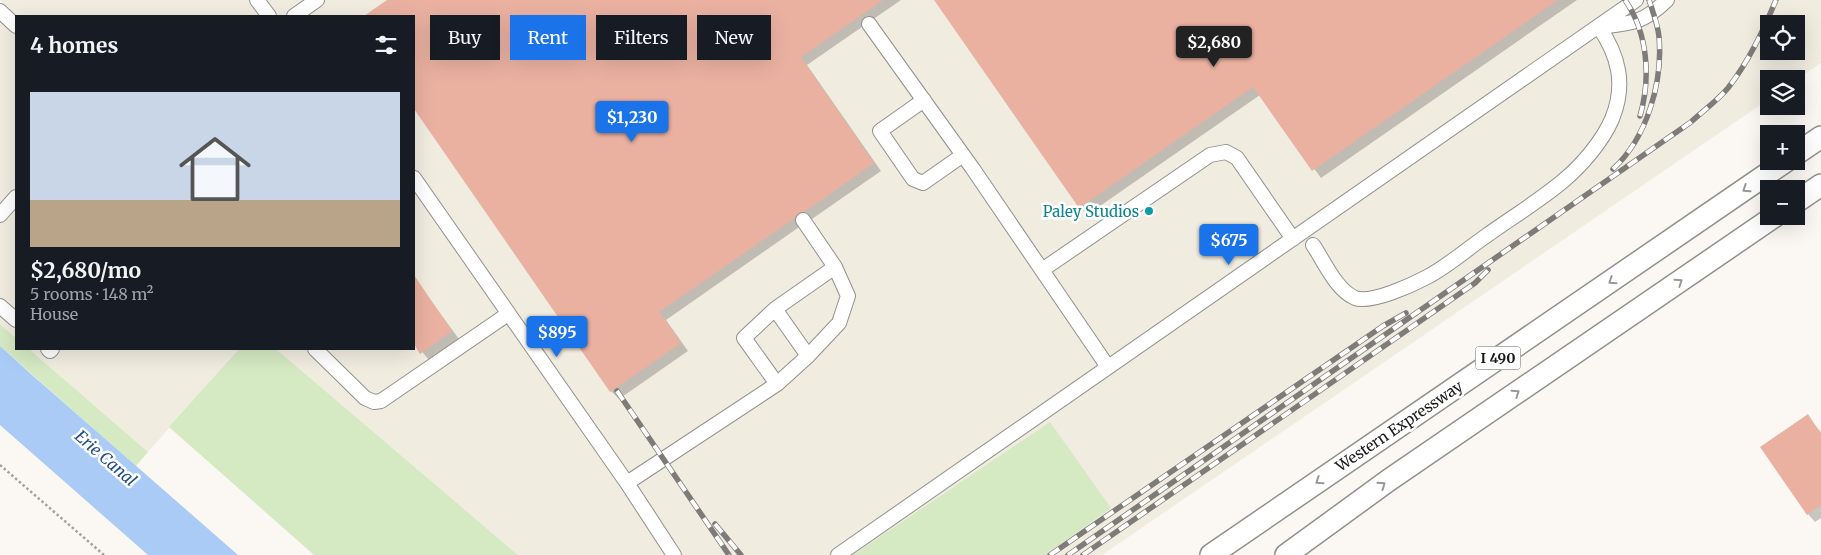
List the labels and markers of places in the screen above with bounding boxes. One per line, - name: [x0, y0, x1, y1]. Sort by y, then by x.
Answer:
- pin: $2,680: [1173, 26, 1255, 68]
- pin: $1,230: [591, 100, 673, 143]
- place label: Paley Studios: [1043, 202, 1139, 221]
- marker: Paley Studios: [1143, 205, 1155, 217]
- pin: $675: [1199, 224, 1259, 266]
- pin: $895: [527, 316, 587, 358]

